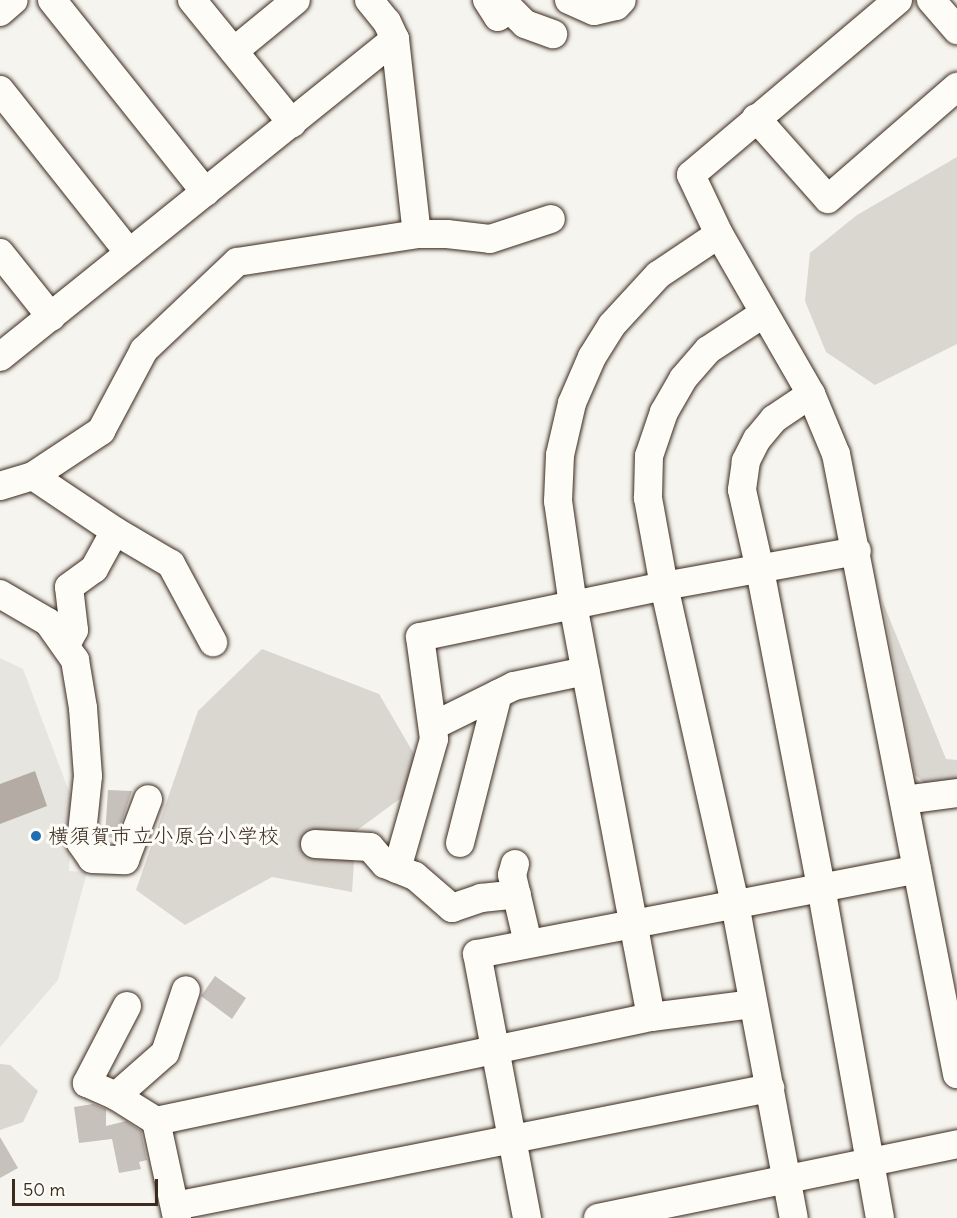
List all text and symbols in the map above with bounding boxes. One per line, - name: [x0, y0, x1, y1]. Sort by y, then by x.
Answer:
- place label: 横須賀市立小原台小学校: [48, 823, 279, 849]
- marker: 横須賀市立小原台小学校: [29, 829, 43, 843]
- scale bar: [15, 1167, 160, 1205]
- text: 50 m: [23, 1178, 65, 1201]

